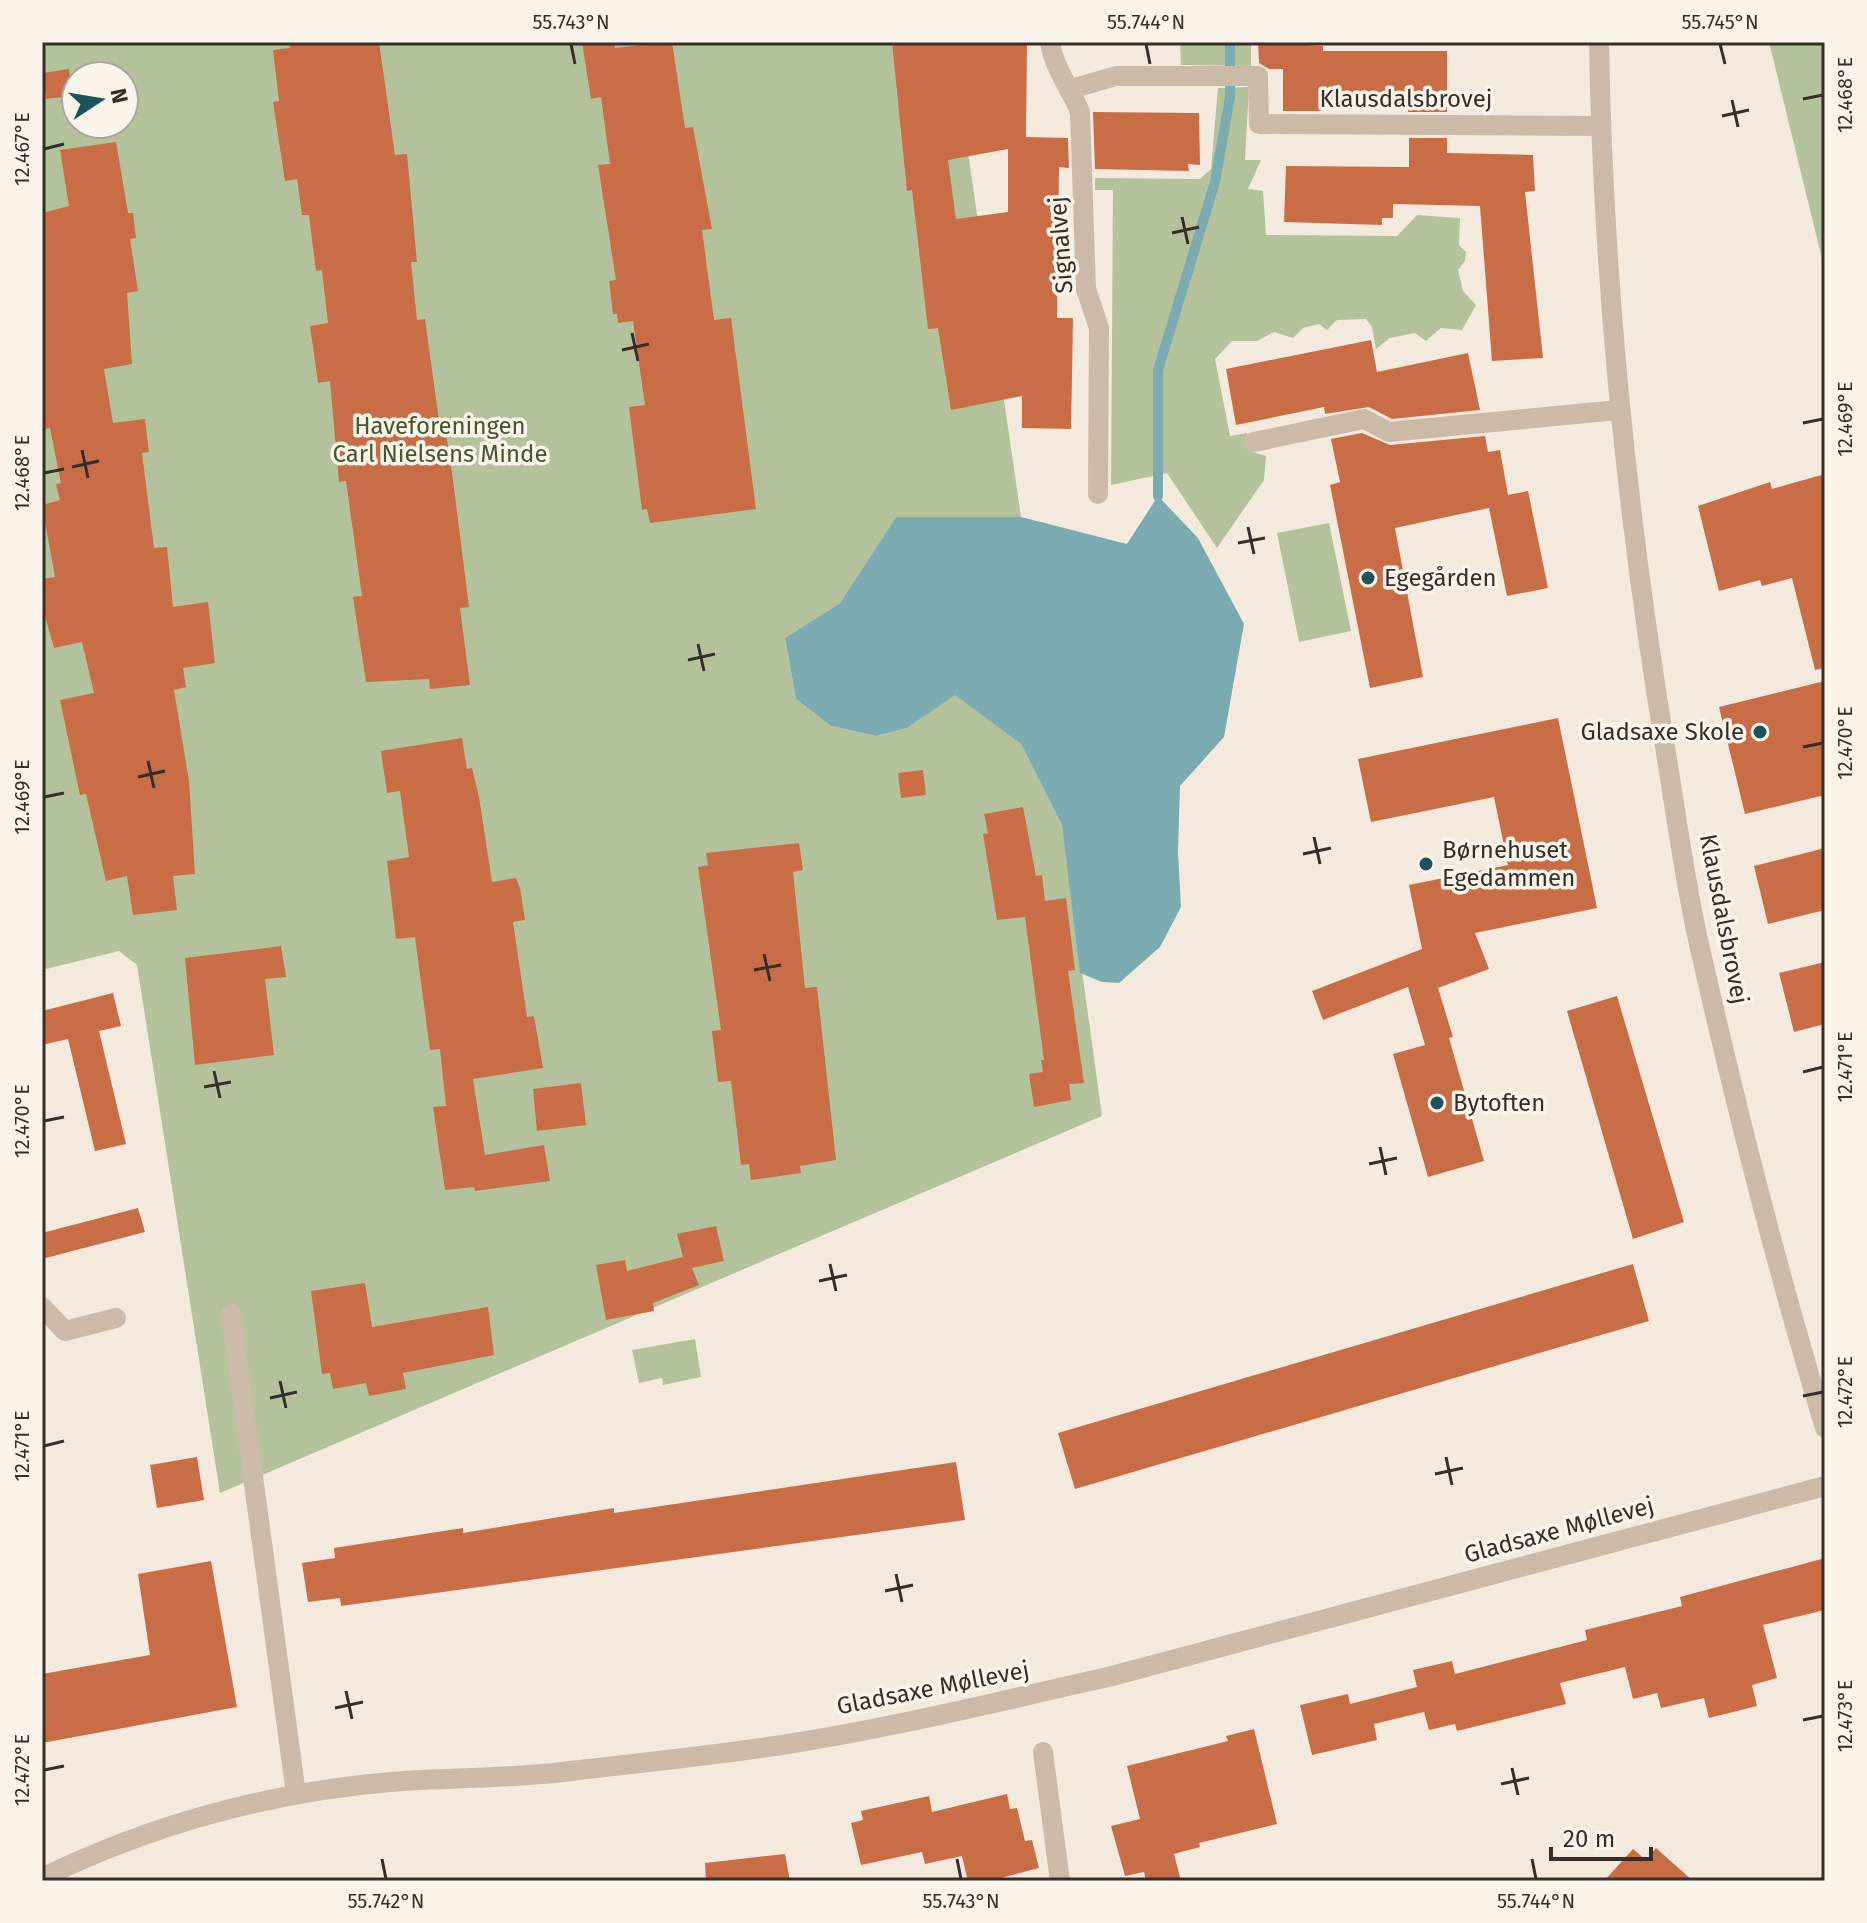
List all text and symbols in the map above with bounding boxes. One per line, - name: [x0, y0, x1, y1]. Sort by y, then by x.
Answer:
- text: 55.743°N: [532, 10, 610, 34]
- text: 55.744°N: [1107, 10, 1185, 34]
- text: 55.745°N: [1681, 10, 1759, 34]
- text: 12.468°E: [1833, 57, 1857, 133]
- north arrow: [60, 60, 140, 140]
- street label: Klausdalsbrovej: [1320, 85, 1492, 113]
- text: N: [104, 86, 134, 106]
- text: 12.467°E: [10, 112, 34, 186]
- street label: Signalvej: [1044, 195, 1078, 295]
- text: 12.469°E: [1833, 381, 1857, 457]
- park label: Haveforeningen Carl Nielsens Minde: [332, 412, 548, 468]
- text: 12.468°E: [10, 435, 34, 511]
- place label: Egegården: [1384, 564, 1497, 592]
- marker: Egegården: [1359, 569, 1377, 587]
- text: 12.470°E: [1833, 706, 1857, 780]
- place label: Gladsaxe Skole: [1580, 718, 1744, 746]
- marker: Gladsaxe Skole: [1751, 723, 1769, 741]
- text: 12.469°E: [10, 759, 34, 835]
- street label: Klausdalsbrovej: [1694, 831, 1754, 1007]
- place label: Børnehuset Egedammen: [1442, 836, 1575, 892]
- marker: Børnehuset Egedammen: [1417, 855, 1435, 873]
- text: 12.471°E: [1833, 1031, 1857, 1103]
- text: 12.470°E: [10, 1084, 34, 1158]
- place label: Bytoften: [1453, 1089, 1545, 1117]
- marker: Bytoften: [1428, 1094, 1446, 1112]
- text: 12.472°E: [1833, 1356, 1857, 1428]
- text: 12.471°E: [10, 1410, 34, 1482]
- street label: Gladsaxe Møllevej: [1461, 1491, 1657, 1569]
- street label: Gladsaxe Møllevej: [834, 1656, 1032, 1720]
- text: 12.473°E: [1833, 1680, 1857, 1752]
- text: 12.472°E: [10, 1734, 34, 1806]
- scale bar: [1551, 1811, 1651, 1861]
- text: 20 m: [1563, 1825, 1615, 1853]
- text: 55.742°N: [347, 1889, 425, 1913]
- text: 55.743°N: [922, 1889, 1000, 1913]
- text: 55.744°N: [1497, 1889, 1575, 1913]

